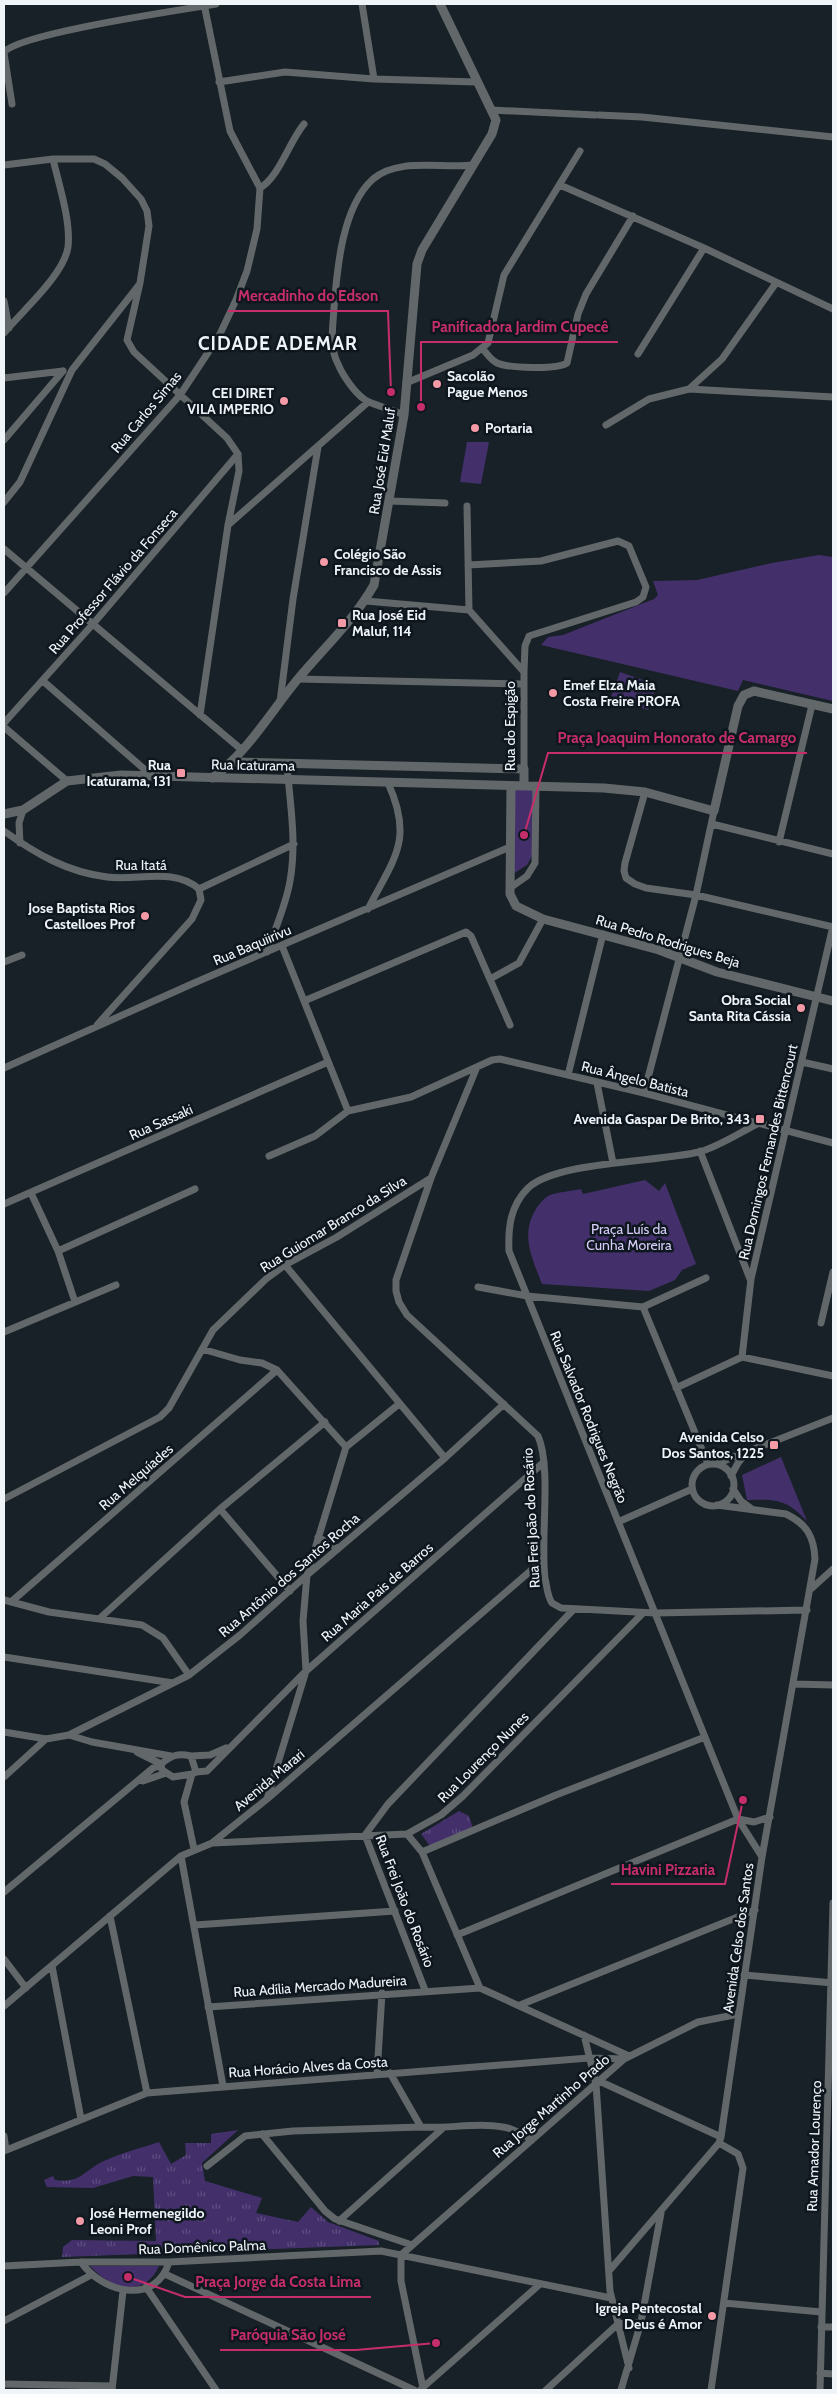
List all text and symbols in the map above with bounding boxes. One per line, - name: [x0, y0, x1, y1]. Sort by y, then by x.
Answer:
- callout: Mercadinho do Edson: [228, 281, 388, 311]
- text: Mercadinho do Edson: [238, 287, 378, 305]
- callout: Panificadora Jardim Cupecê: [421, 312, 618, 342]
- text: Panificadora Jardim Cupecê: [431, 318, 609, 336]
- district label: CIDADE ADEMAR: [198, 332, 358, 355]
- street label: Rua Carlos Simas: [107, 367, 185, 456]
- place label: Sacolão Pague Menos: [447, 367, 528, 401]
- marker: Sacolão Pague Menos: [431, 378, 443, 390]
- place label: CEI DIRET VILA IMPERIO: [187, 384, 274, 418]
- marker: CEI DIRET VILA IMPERIO: [278, 395, 290, 407]
- street label: Rua José Eid Maluf: [365, 406, 399, 516]
- place label: Portaria: [485, 419, 533, 437]
- marker: Portaria: [469, 422, 481, 434]
- street label: Rua Professor Flávio da Fonseca: [45, 504, 181, 658]
- place label: Colégio São Francisco de Assis: [334, 545, 441, 579]
- marker: Colégio São Francisco de Assis: [318, 556, 330, 568]
- place label: Rua José Eid Maluf, 114: [352, 606, 426, 640]
- marker: Rua José Eid Maluf, 114: [336, 617, 348, 629]
- place label: Emef Elza Maia Costa Freire PROFA: [563, 676, 680, 710]
- street label: Rua do Espigão: [501, 681, 519, 771]
- marker: Emef Elza Maia Costa Freire PROFA: [547, 687, 559, 699]
- callout: Praça Joaquim Honorato de Camargo: [548, 723, 807, 753]
- text: Praça Joaquim Honorato de Camargo: [558, 729, 797, 747]
- street label: Rua Icaturama: [211, 755, 295, 775]
- place label: Rua Icaturama, 131: [87, 756, 171, 790]
- marker: Rua Icaturama, 131: [175, 767, 187, 779]
- street label: Rua Itatá: [115, 856, 167, 874]
- place label: Jose Baptista Rios Castelloes Prof: [27, 899, 135, 933]
- marker: Jose Baptista Rios Castelloes Prof: [139, 910, 151, 922]
- street label: Rua Pedro Rodrigues Beja: [594, 910, 743, 972]
- street label: Rua Baquiirivu: [210, 920, 294, 970]
- place label: Obra Social Santa Rita Cássia: [689, 991, 791, 1025]
- marker: Obra Social Santa Rita Cássia: [795, 1002, 807, 1014]
- street label: Rua Domingos Fernandes Bittencourt: [734, 1042, 802, 1261]
- street label: Rua Ângelo Batista: [579, 1057, 691, 1101]
- street label: Rua Sassaki: [126, 1100, 196, 1144]
- place label: Avenida Gaspar De Brito, 343: [574, 1110, 750, 1128]
- marker: Avenida Gaspar De Brito, 343: [754, 1113, 766, 1125]
- street label: Rua Guiomar Branco da Silva: [257, 1171, 410, 1276]
- park label: Praça Luís da Cunha Moreira: [586, 1220, 672, 1254]
- street label: Rua Salvador Rodrigues Negrão: [546, 1328, 632, 1506]
- place label: Avenida Celso Dos Santos, 1225: [662, 1428, 764, 1462]
- marker: Avenida Celso Dos Santos, 1225: [768, 1439, 780, 1451]
- street label: Rua Melquíades: [95, 1440, 177, 1514]
- street label: Rua Frei João do Rosário: [518, 1447, 544, 1589]
- street label: Rua Antônio dos Santos Rocha: [215, 1509, 363, 1641]
- street label: Rua Maria Pais de Barros: [317, 1538, 437, 1646]
- street label: Rua Lourenço Nunes: [434, 1708, 532, 1806]
- street label: Avenida Marari: [230, 1745, 308, 1815]
- street label: Rua Frei João do Rosário: [371, 1832, 439, 1970]
- callout: Havini Pizzaria: [611, 1854, 725, 1884]
- text: Havini Pizzaria: [621, 1861, 716, 1879]
- street label: Avenida Celso dos Santos: [719, 1862, 757, 2014]
- street label: Rua Adília Mercado Madureira: [233, 1971, 408, 2001]
- street label: Rua Jorge Martinho Prado: [489, 2050, 613, 2162]
- street label: Rua Horácio Alves da Costa: [228, 2052, 389, 2082]
- street label: Rua Amador Lourenço: [803, 2080, 825, 2212]
- place label: José Hermenegildo Leoni Prof: [89, 2204, 204, 2238]
- marker: José Hermenegildo Leoni Prof: [74, 2215, 86, 2227]
- street label: Rua Domênico Palma: [138, 2236, 266, 2258]
- callout: Praça Jorge da Costa Lima: [185, 2267, 371, 2297]
- text: Praça Jorge da Costa Lima: [195, 2273, 361, 2291]
- place label: Igreja Pentecostal Deus é Amor: [595, 2299, 702, 2333]
- marker: Igreja Pentecostal Deus é Amor: [706, 2310, 718, 2322]
- callout: Paróquia São José: [220, 2320, 356, 2350]
- text: Paróquia São José: [230, 2326, 346, 2344]

